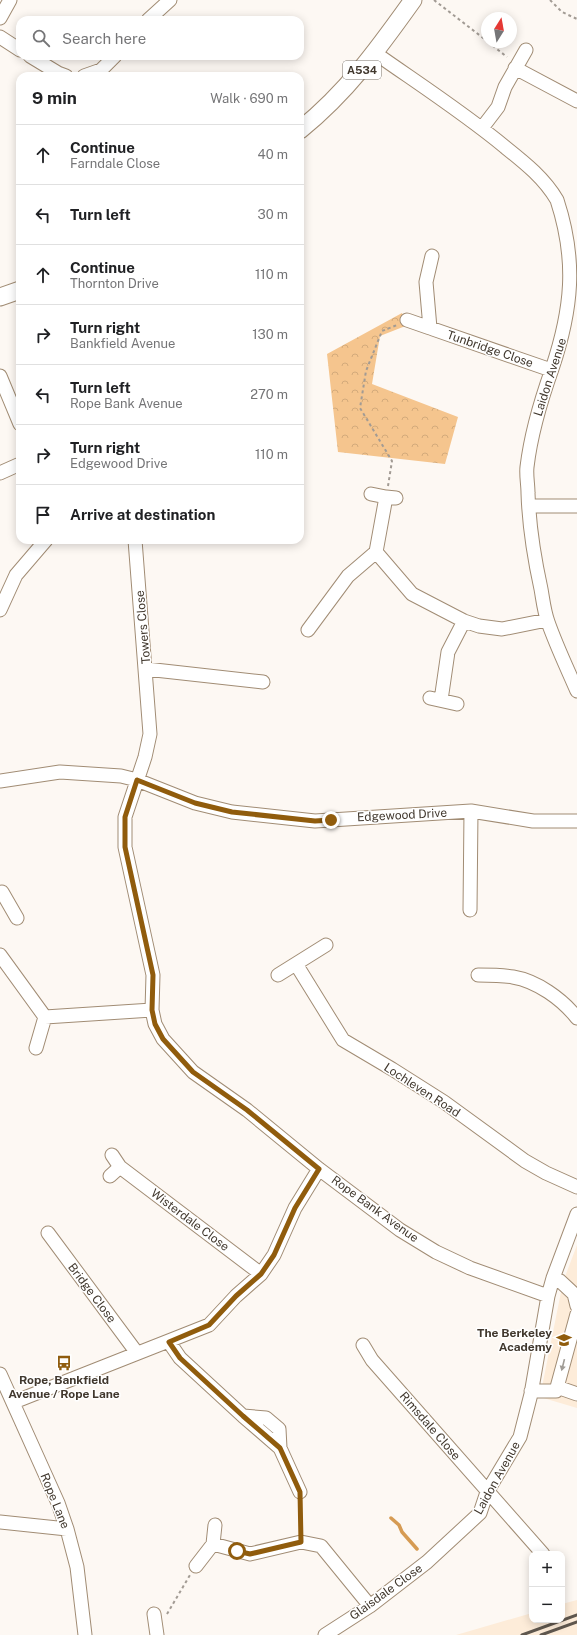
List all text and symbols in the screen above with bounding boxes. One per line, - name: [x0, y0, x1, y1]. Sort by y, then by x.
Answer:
- north arrow: [481, 12, 517, 48]
- search box: [16, 16, 304, 60]
- icon: search: [30, 27, 52, 49]
- text: Search here: [62, 30, 146, 47]
- road number: A534: [343, 61, 381, 79]
- text: 9 min: [32, 88, 77, 108]
- text: Walk · 690 m: [210, 91, 288, 106]
- text: Continue: [70, 139, 135, 156]
- icon: ahead: [32, 144, 54, 166]
- text: 40 m: [257, 147, 288, 162]
- text: Farndale Close: [70, 156, 160, 171]
- icon: left: [32, 204, 54, 226]
- text: Turn left: [70, 206, 131, 223]
- text: 30 m: [258, 207, 288, 222]
- text: Continue: [70, 259, 135, 276]
- icon: ahead: [32, 264, 54, 286]
- text: 110 m: [255, 267, 288, 282]
- text: Thornton Drive: [70, 276, 159, 291]
- text: Turn right: [70, 319, 140, 336]
- icon: right: [32, 324, 54, 346]
- text: 130 m: [252, 327, 288, 342]
- street label: Tunbridge Close: [445, 328, 535, 370]
- text: Bankfield Avenue: [70, 336, 175, 351]
- street label: Laidon Avenue: [531, 336, 569, 418]
- text: Turn left: [70, 379, 131, 396]
- icon: left: [32, 384, 54, 406]
- text: 270 m: [250, 387, 288, 402]
- text: Rope Bank Avenue: [70, 396, 183, 411]
- text: Turn right: [70, 439, 140, 456]
- icon: right: [32, 444, 54, 466]
- text: 110 m: [255, 447, 288, 462]
- text: Edgewood Drive: [70, 456, 168, 471]
- icon: arrive: [32, 504, 54, 526]
- text: Arrive at destination: [70, 506, 215, 523]
- street label: Towers Close: [133, 589, 153, 664]
- street label: Edgewood Drive: [357, 806, 448, 824]
- route end: [322, 811, 340, 829]
- street label: Lochleven Road: [381, 1060, 463, 1120]
- street label: Rope Bank Avenue: [329, 1173, 421, 1245]
- street label: Wisterdale Close: [148, 1186, 232, 1254]
- street label: Bridge Close: [65, 1260, 119, 1326]
- place label: The Berkeley Academy: [477, 1326, 552, 1354]
- school or university icon: The Berkeley Academy: [555, 1331, 573, 1349]
- bus stop icon: Rope, Bankfield Avenue / Rope Lane: [55, 1354, 73, 1372]
- one-way arrow: [559, 1359, 565, 1372]
- place label: Rope, Bankfield Avenue / Rope Lane: [8, 1373, 120, 1401]
- street label: Rimsdale Close: [397, 1389, 463, 1463]
- street label: Laidon Avenue: [471, 1439, 523, 1517]
- street label: Rope Lane: [38, 1471, 73, 1531]
- route start: [228, 1542, 246, 1560]
- map controls: [529, 1551, 565, 1623]
- button: +: [529, 1551, 565, 1587]
- street label: Glaisdale Close: [347, 1561, 425, 1623]
- button: −: [529, 1587, 565, 1623]

